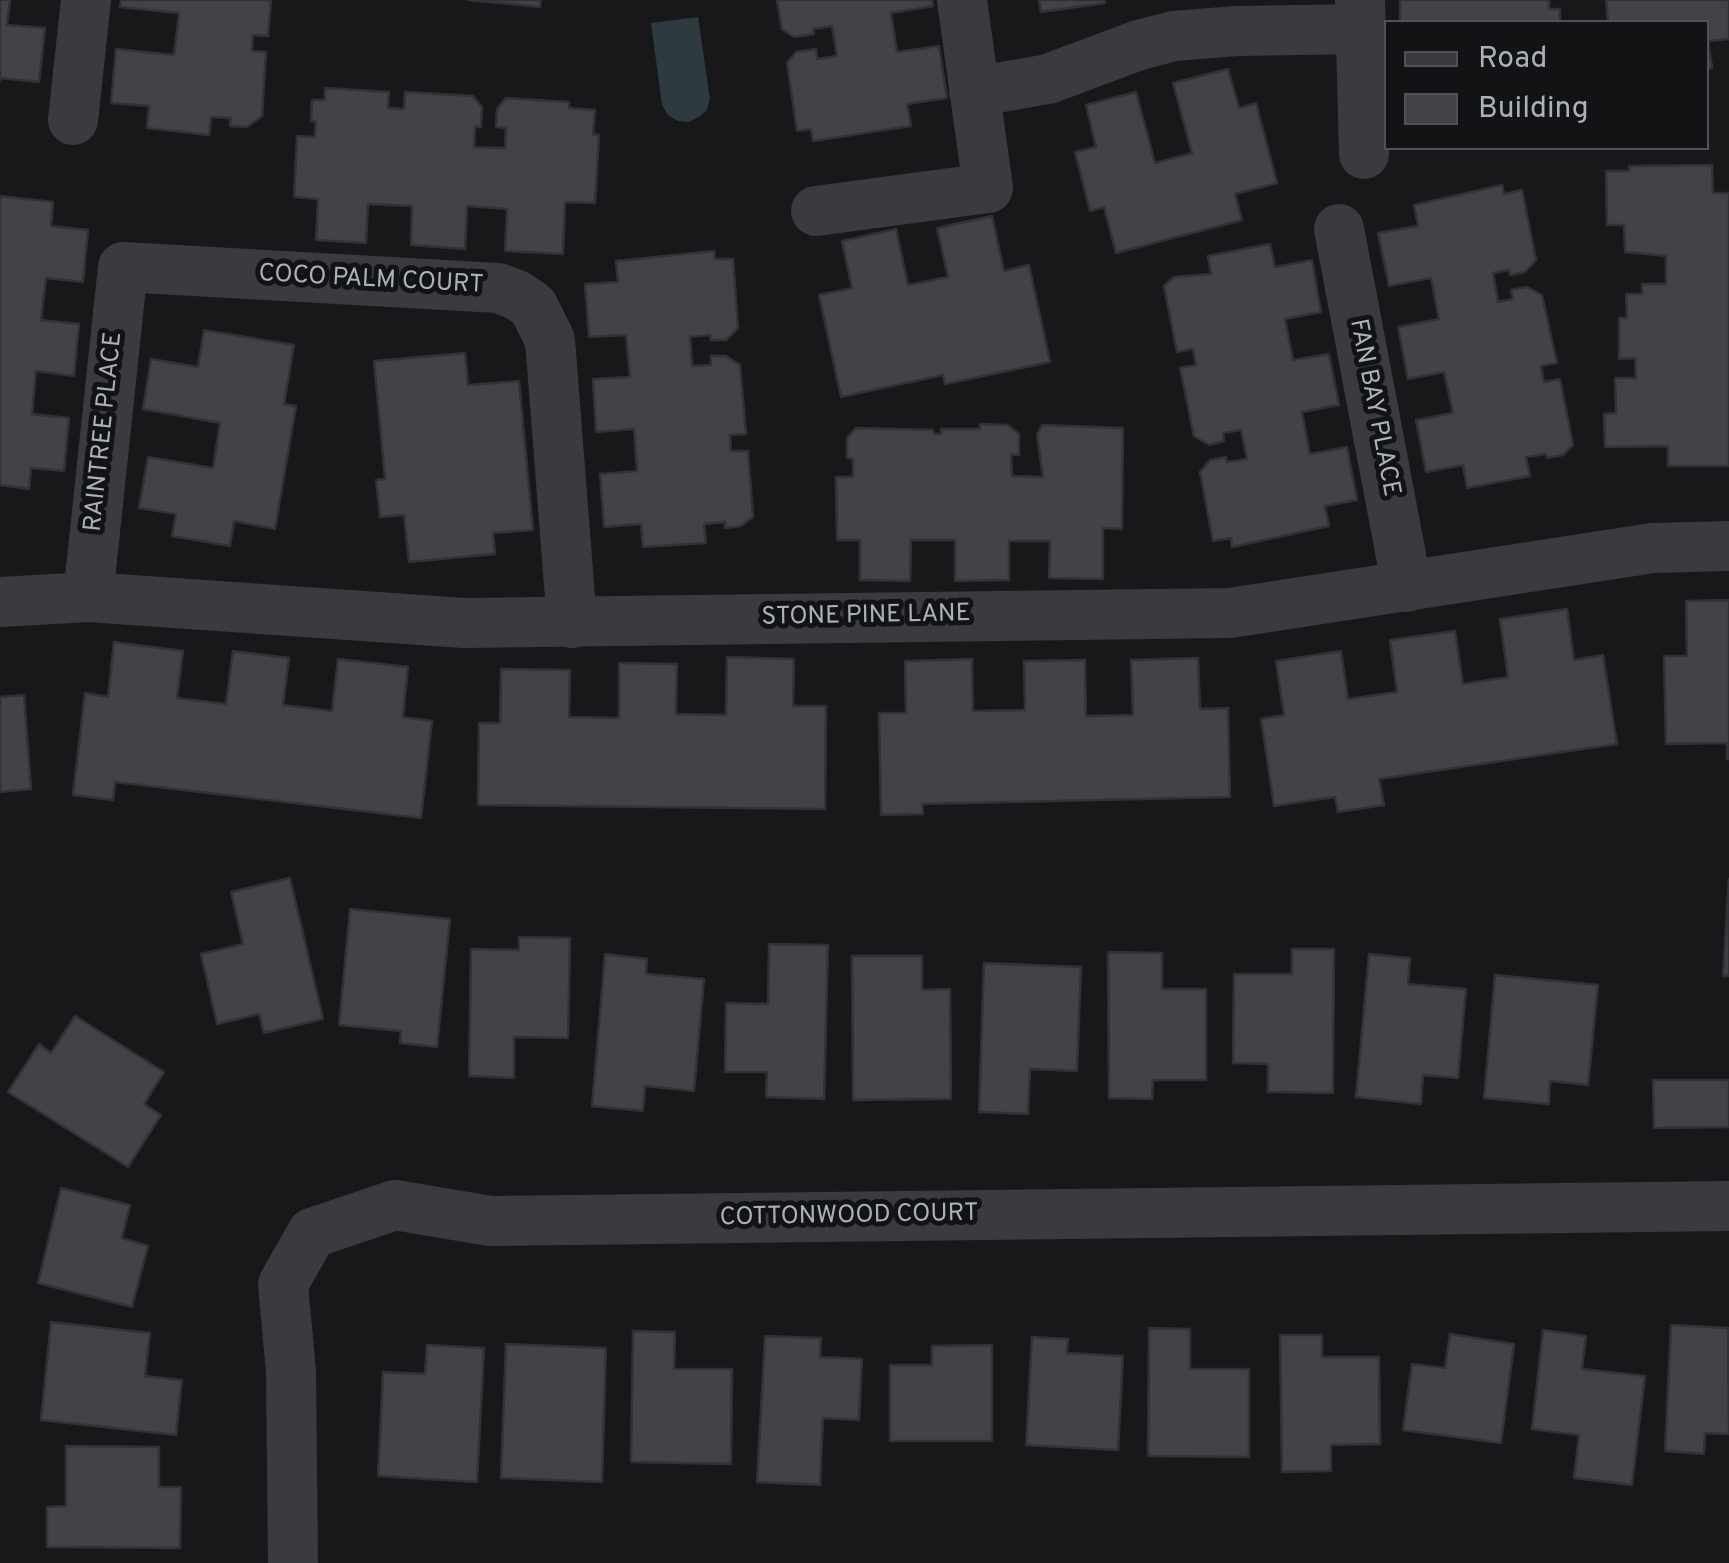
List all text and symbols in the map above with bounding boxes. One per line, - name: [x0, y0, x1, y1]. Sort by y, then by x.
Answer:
- legend: [1384, 20, 1709, 150]
- text: Road: [1478, 41, 1547, 78]
- text: Building: [1478, 91, 1589, 128]
- street label: COCO PALM COURT: [258, 260, 484, 302]
- street label: FAN BAY PLACE: [1341, 317, 1405, 499]
- street label: RAINTREE PLACE: [80, 331, 130, 533]
- street label: STONE PINE LANE: [761, 600, 971, 634]
- street label: COTTONWOOD COURT: [719, 1200, 979, 1234]

